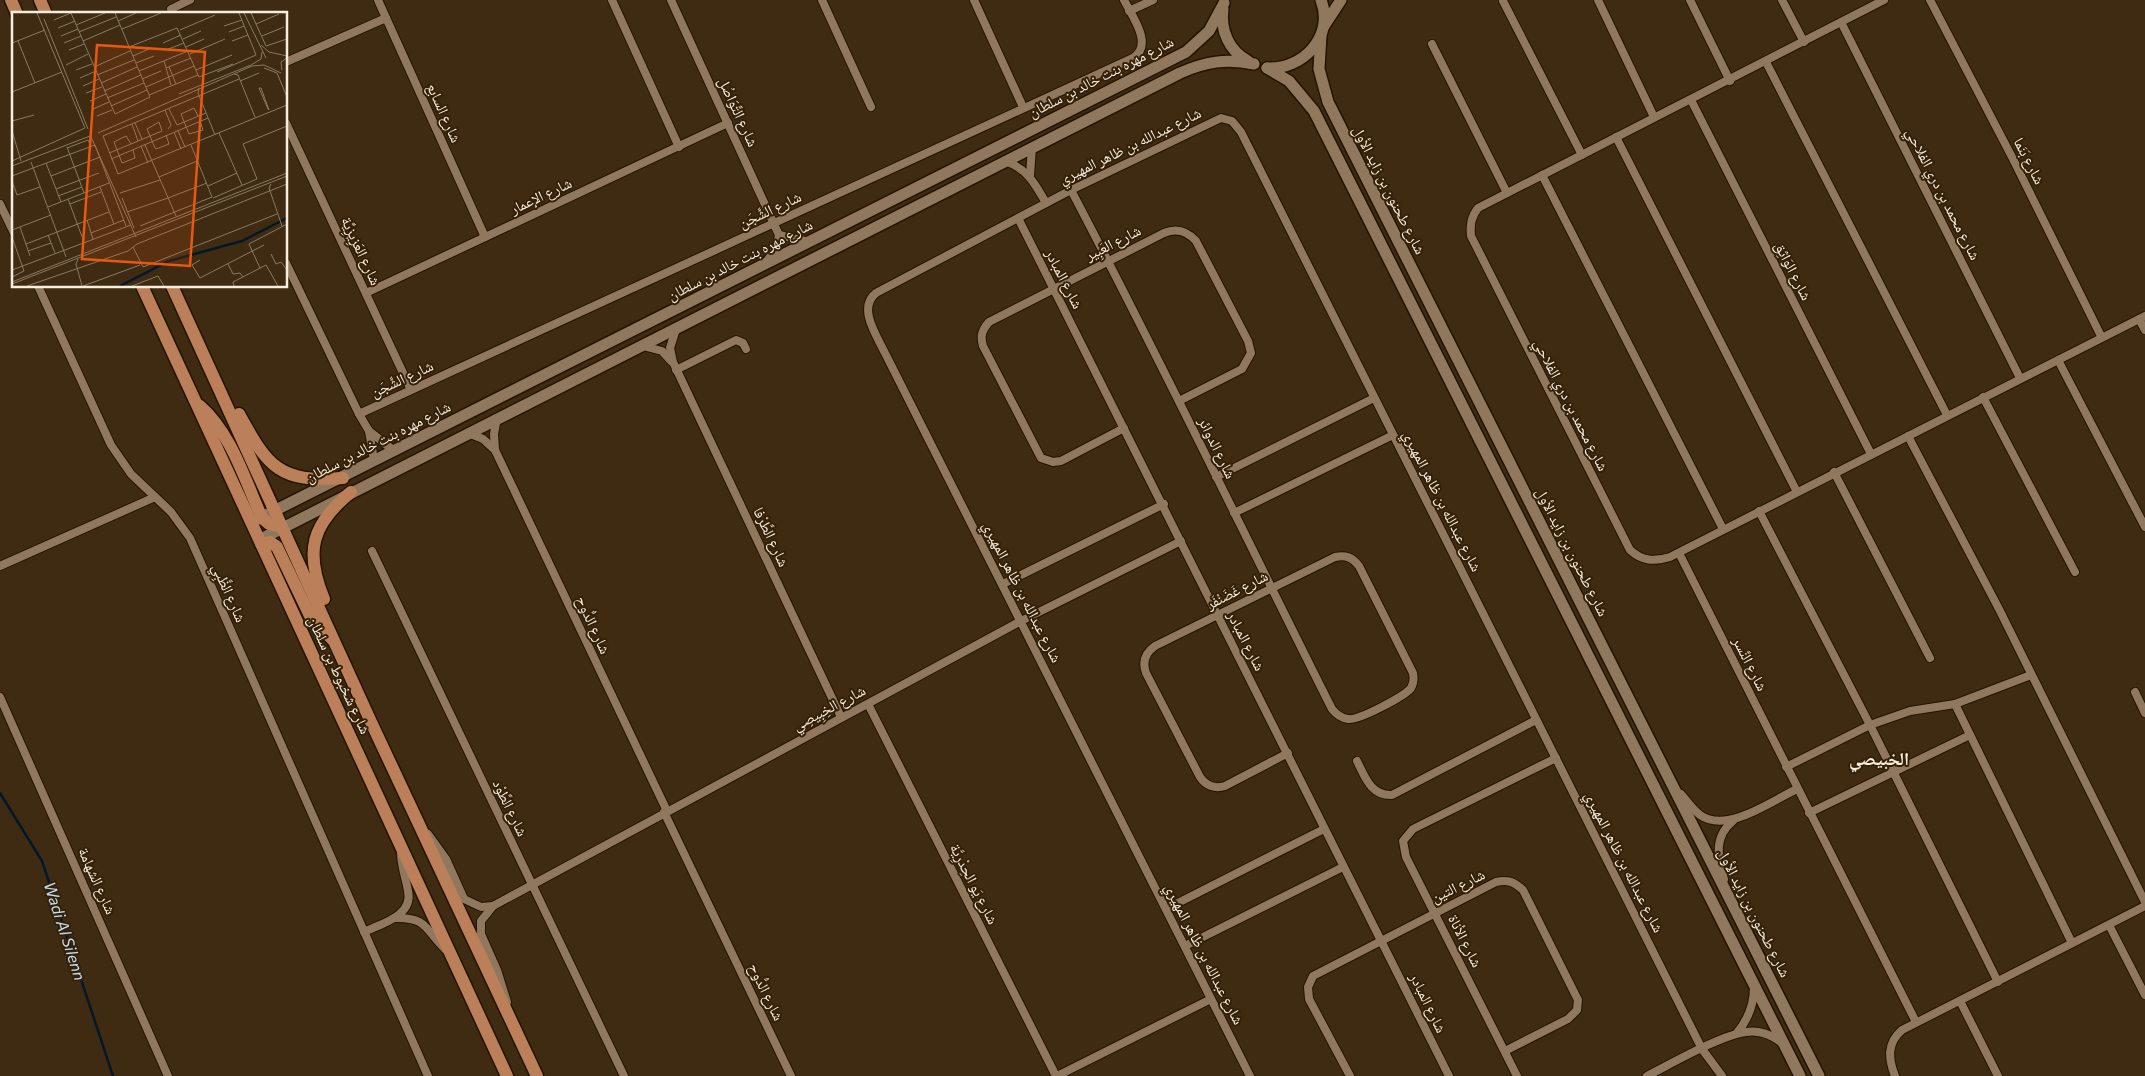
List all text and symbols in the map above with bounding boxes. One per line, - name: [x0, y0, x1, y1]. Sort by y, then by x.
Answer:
- inset map: [12, 12, 288, 288]
- street label: شارع مهره بنت خالد بن سلطان: [1025, 32, 1177, 122]
- street label: شارع التَّوَاصُل: [713, 74, 763, 150]
- street label: شارع السابع: [422, 80, 466, 146]
- street label: شارع عبدالله بن ظاهر المهيري: [1056, 103, 1205, 191]
- street label: شارع طحنون بن زايد الأول: [1348, 122, 1430, 258]
- street label: شارع محمد بن دري الفلاحي: [1899, 124, 1985, 264]
- street label: شارع بَنَما: [2009, 134, 2049, 188]
- street label: شارع الإعمار: [506, 173, 575, 219]
- street label: شارع الشَّجَن: [735, 187, 805, 233]
- street label: شارع العَزِيزِيَّة: [335, 213, 386, 289]
- street label: شارع مهره بنت خالد بن سلطان: [664, 215, 816, 305]
- street label: شارع العَبِير: [1081, 220, 1145, 267]
- street label: شارع الوَاثِق: [1770, 238, 1816, 304]
- street label: شارع المبادر: [1040, 245, 1088, 312]
- street label: شارع محمد بن دري الفلاحي: [1527, 335, 1613, 475]
- street label: شارع الشَّجَن: [367, 356, 437, 402]
- street label: شارع مهره بنت خالد بن سلطان: [302, 397, 454, 487]
- street label: شارع الدوائر: [1193, 413, 1241, 482]
- street label: شارع عبدالله بن ظاهر المهيري: [1396, 427, 1486, 576]
- street label: شارع طحنون بن زايد الأول: [1531, 484, 1613, 620]
- street label: شارع الطَّرْفا: [748, 504, 794, 570]
- street label: شارع عبدالله بن ظاهر المهيري: [976, 518, 1066, 667]
- street label: شارع الظَّبِي: [206, 560, 251, 626]
- street label: شارع غَضَنْفَر: [1202, 566, 1271, 615]
- street label: شارع الدُّوح: [571, 593, 615, 657]
- street label: شارع المبادر: [1222, 607, 1270, 674]
- street label: شارع شخبوط بن سلطان: [303, 613, 375, 738]
- street label: شارع النَّسر: [1727, 632, 1772, 695]
- street label: شارع الخِبِيصِي: [789, 680, 870, 737]
- district label: الخبيصي: [1849, 747, 1909, 773]
- street label: شارع الطَّوْد: [488, 776, 532, 840]
- street label: شارع عبدالله بن ظاهر المهيري: [1578, 788, 1668, 937]
- street label: شارع يَو الحِدْرِيَّة: [944, 840, 1003, 928]
- street label: شارع الشهامة: [73, 844, 121, 918]
- street label: شارع طحنون بن زايد الأول: [1713, 845, 1795, 981]
- street label: شارع التين: [1428, 864, 1488, 908]
- water label: Wadi Al Silenn: [41, 879, 90, 983]
- street label: شارع عبدالله بن ظاهر المهيري: [1158, 880, 1248, 1029]
- street label: شارع الأناة: [1443, 911, 1487, 971]
- street label: شارع الدُّوح: [743, 960, 789, 1024]
- street label: شارع المبادر: [1404, 969, 1451, 1036]

